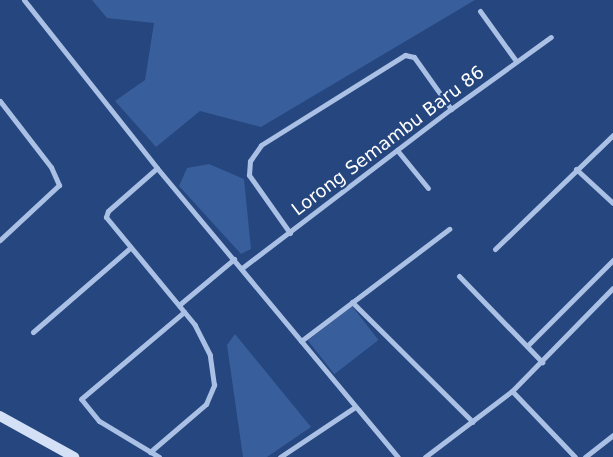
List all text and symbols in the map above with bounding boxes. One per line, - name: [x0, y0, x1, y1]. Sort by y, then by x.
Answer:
- street label: Lorong Semambu Baru 86: [288, 62, 488, 220]

